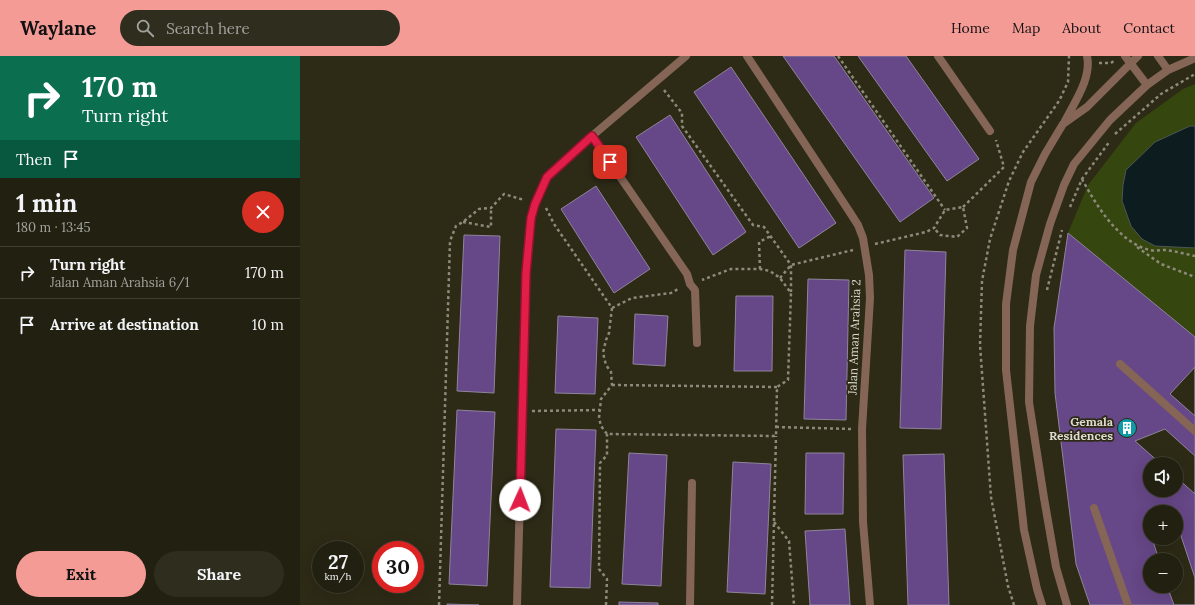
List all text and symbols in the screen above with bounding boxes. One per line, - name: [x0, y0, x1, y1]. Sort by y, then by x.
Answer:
- search box: [120, 10, 400, 46]
- text: Waylane: [20, 16, 96, 40]
- icon: search: [134, 17, 156, 39]
- text: Search here: [166, 19, 250, 38]
- text: Home: [951, 19, 990, 37]
- text: Map: [1012, 19, 1040, 37]
- text: About: [1062, 19, 1101, 37]
- text: Contact: [1123, 19, 1175, 37]
- text: 170 m: [82, 69, 157, 105]
- icon: right: [16, 72, 68, 124]
- text: Turn right: [82, 104, 168, 127]
- pin: [593, 145, 627, 179]
- icon: arrive: [60, 148, 82, 170]
- text: Then: [16, 150, 52, 169]
- icon: arrive: [599, 151, 621, 173]
- text: 1 min: [16, 188, 77, 219]
- button: close: [242, 191, 284, 233]
- text: 180 m · 13:45: [16, 219, 91, 236]
- text: Turn right: [50, 255, 126, 274]
- icon: right: [16, 262, 38, 284]
- text: 170 m: [245, 263, 284, 282]
- text: Jalan Aman Arahsia 6/1: [50, 274, 189, 291]
- street label: Jalan Aman Arahsia 2: [844, 279, 864, 396]
- icon: arrive: [16, 314, 38, 336]
- text: Arrive at destination: [50, 315, 199, 334]
- text: 10 m: [252, 315, 284, 334]
- place label: Gemala Residences: [1049, 414, 1114, 443]
- building icon: Gemala Residences: [1116, 417, 1138, 439]
- map controls: [1143, 457, 1183, 593]
- button: sound: [1143, 457, 1183, 497]
- position arrow: [499, 479, 541, 521]
- button: +: [1143, 505, 1183, 545]
- speed limit sign: 30: [372, 541, 424, 593]
- text: 27: [328, 549, 348, 574]
- button: Exit: [16, 551, 146, 597]
- button: Share: [154, 551, 284, 597]
- button: −: [1143, 553, 1183, 593]
- text: km/h: [324, 570, 352, 583]

